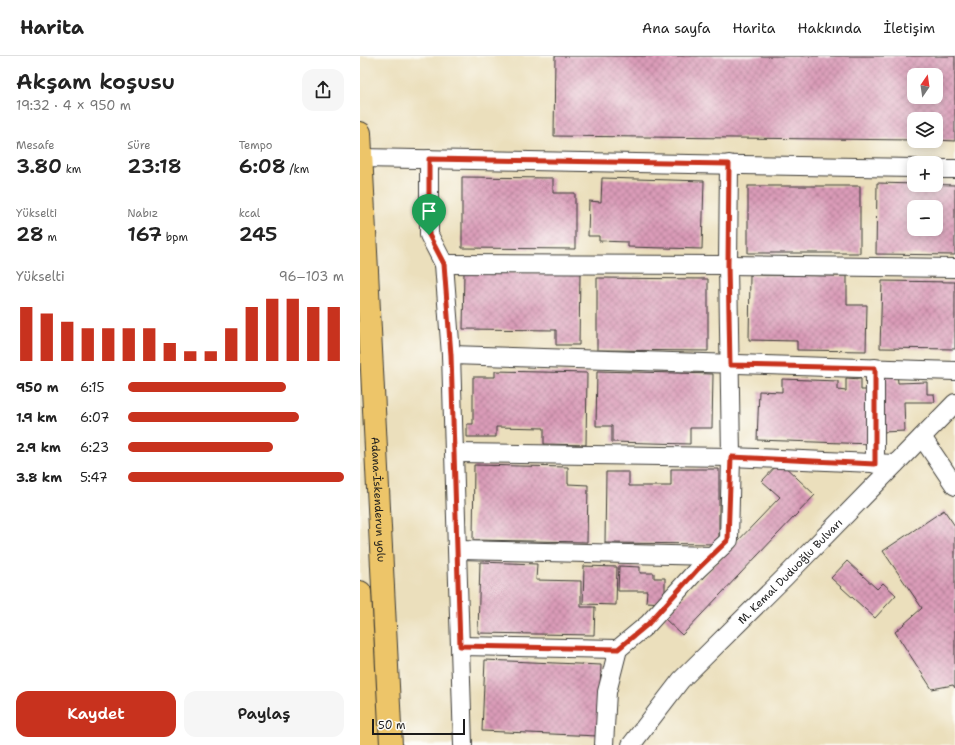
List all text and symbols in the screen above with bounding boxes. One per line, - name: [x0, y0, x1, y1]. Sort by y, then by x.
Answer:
- text: Harita: [20, 15, 84, 40]
- text: Ana sayfa: [642, 19, 710, 37]
- text: Harita: [732, 19, 775, 37]
- text: Hakkında: [797, 19, 861, 37]
- text: İletişim: [883, 19, 935, 37]
- text: Akşam koşusu: [16, 67, 175, 96]
- north arrow: [907, 68, 943, 104]
- map controls: [907, 68, 943, 236]
- button: share: [302, 69, 344, 111]
- text: 19:32 · 4 × 950 m: [16, 97, 131, 114]
- button: layers: [907, 112, 943, 148]
- text: Mesafe: [16, 138, 54, 153]
- text: Süre: [127, 138, 150, 153]
- text: Tempo: [239, 138, 273, 153]
- text: 3.80: [16, 153, 62, 179]
- text: 23:18: [127, 153, 182, 179]
- text: 6:08: [239, 153, 286, 179]
- button: +: [907, 156, 943, 192]
- text: km: [62, 162, 81, 177]
- text: /km: [286, 162, 309, 177]
- pin: [412, 194, 446, 235]
- icon: arrive: [418, 200, 440, 222]
- button: −: [907, 200, 943, 236]
- text: Yükselti: [16, 206, 57, 221]
- text: Nabız: [127, 206, 158, 221]
- text: kcal: [239, 206, 260, 221]
- text: 28: [16, 221, 44, 247]
- text: 167: [127, 221, 162, 247]
- text: 245: [239, 221, 277, 247]
- text: m: [44, 230, 57, 245]
- text: bpm: [162, 230, 188, 245]
- text: Yükselti: [16, 268, 65, 285]
- text: 96–103 m: [279, 268, 344, 285]
- text: 950 m: [16, 379, 59, 396]
- text: 6:15: [80, 379, 104, 396]
- text: 1.9 km: [16, 409, 57, 426]
- text: 6:07: [80, 409, 109, 426]
- street label: Adana-İskenderun yolu: [367, 436, 389, 563]
- text: 2.9 km: [16, 439, 61, 456]
- text: 6:23: [80, 439, 109, 456]
- text: 3.8 km: [16, 469, 62, 486]
- text: 5:47: [80, 469, 108, 486]
- street label: M. Kemal Duduoğlu Bulvarı: [735, 516, 846, 628]
- button: Kaydet: [16, 691, 176, 737]
- button: Paylaş: [184, 691, 344, 737]
- scale bar: [372, 717, 465, 736]
- text: 50 m: [378, 718, 406, 733]

